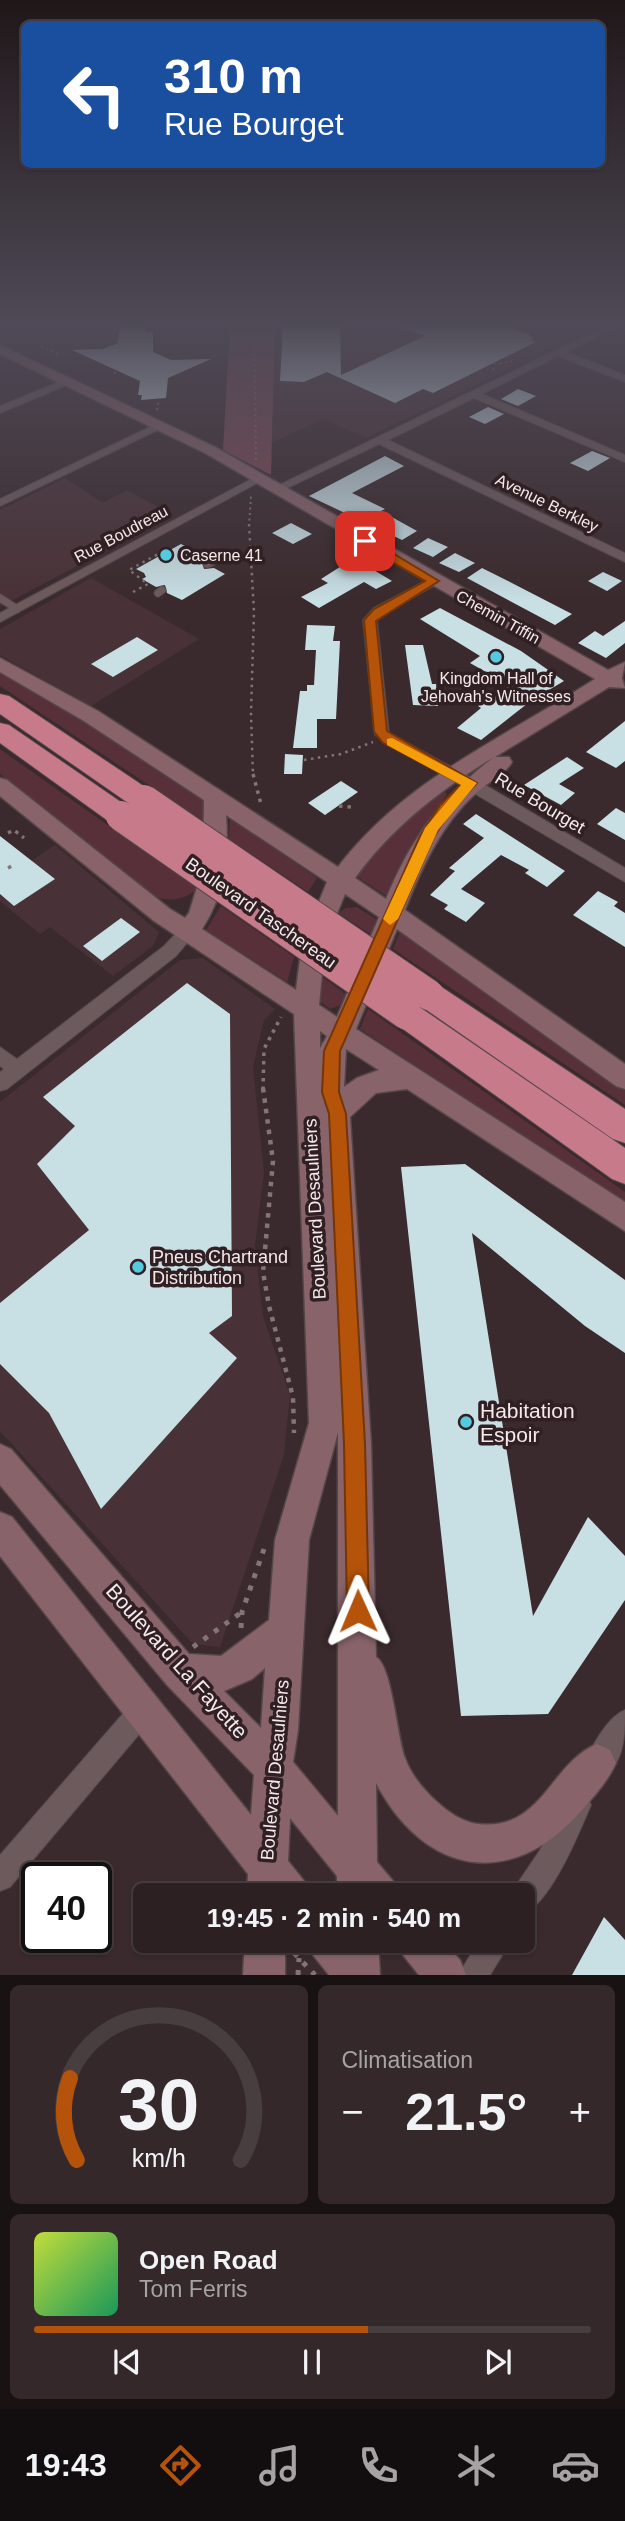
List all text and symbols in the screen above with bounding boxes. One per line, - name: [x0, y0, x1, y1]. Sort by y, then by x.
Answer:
- icon: left: [49, 49, 140, 140]
- text: 310 m: [164, 49, 303, 103]
- text: Rue Bourget: [164, 106, 344, 142]
- street label: Avenue Berkley: [493, 471, 601, 535]
- street label: Rue Boudreau: [71, 502, 171, 566]
- pin: [335, 511, 395, 571]
- icon: arrive: [346, 522, 384, 560]
- marker: Caserne 41: [158, 547, 174, 563]
- place label: Caserne 41: [180, 547, 263, 564]
- street label: Chemin Tiffin: [453, 587, 543, 647]
- marker: Kingdom Hall of Jehovah's Witnesses: [488, 649, 504, 665]
- place label: Kingdom Hall of Jehovah's Witnesses: [421, 670, 571, 705]
- street label: Rue Bourget: [492, 768, 588, 838]
- street label: Boulevard Taschereau: [182, 854, 340, 972]
- street label: Boulevard Desaulniers: [300, 1118, 330, 1300]
- place label: Pneus Chartrand Distribution: [152, 1247, 288, 1288]
- marker: Pneus Chartrand Distribution: [130, 1259, 146, 1275]
- place label: Habitation Espoir: [480, 1399, 575, 1446]
- marker: Habitation Espoir: [458, 1414, 474, 1430]
- position arrow: [321, 1574, 395, 1648]
- street label: Boulevard La Fayette: [102, 1579, 252, 1743]
- street label: Boulevard Desaulniers: [257, 1679, 293, 1861]
- speed limit sign: 40: [21, 1862, 112, 1953]
- text: 19:45 · 2 min · 540 m: [207, 1903, 461, 1933]
- text: Climatisation: [342, 2047, 473, 2073]
- text: 30: [118, 2065, 199, 2146]
- text: 21.5°: [405, 2083, 527, 2141]
- text: −: [342, 2091, 364, 2133]
- text: +: [569, 2091, 591, 2133]
- text: km/h: [132, 2144, 186, 2172]
- text: Open Road: [139, 2245, 278, 2275]
- text: Tom Ferris: [139, 2276, 248, 2302]
- icon: previous: [108, 2343, 146, 2381]
- icon: pause: [293, 2343, 331, 2381]
- icon: next: [479, 2343, 517, 2381]
- icon: directions: [156, 2441, 205, 2490]
- icon: music: [255, 2441, 304, 2490]
- icon: phone: [354, 2441, 403, 2490]
- icon: climate: [452, 2441, 501, 2490]
- icon: car: [551, 2441, 600, 2490]
- text: 19:43: [25, 2447, 107, 2483]

